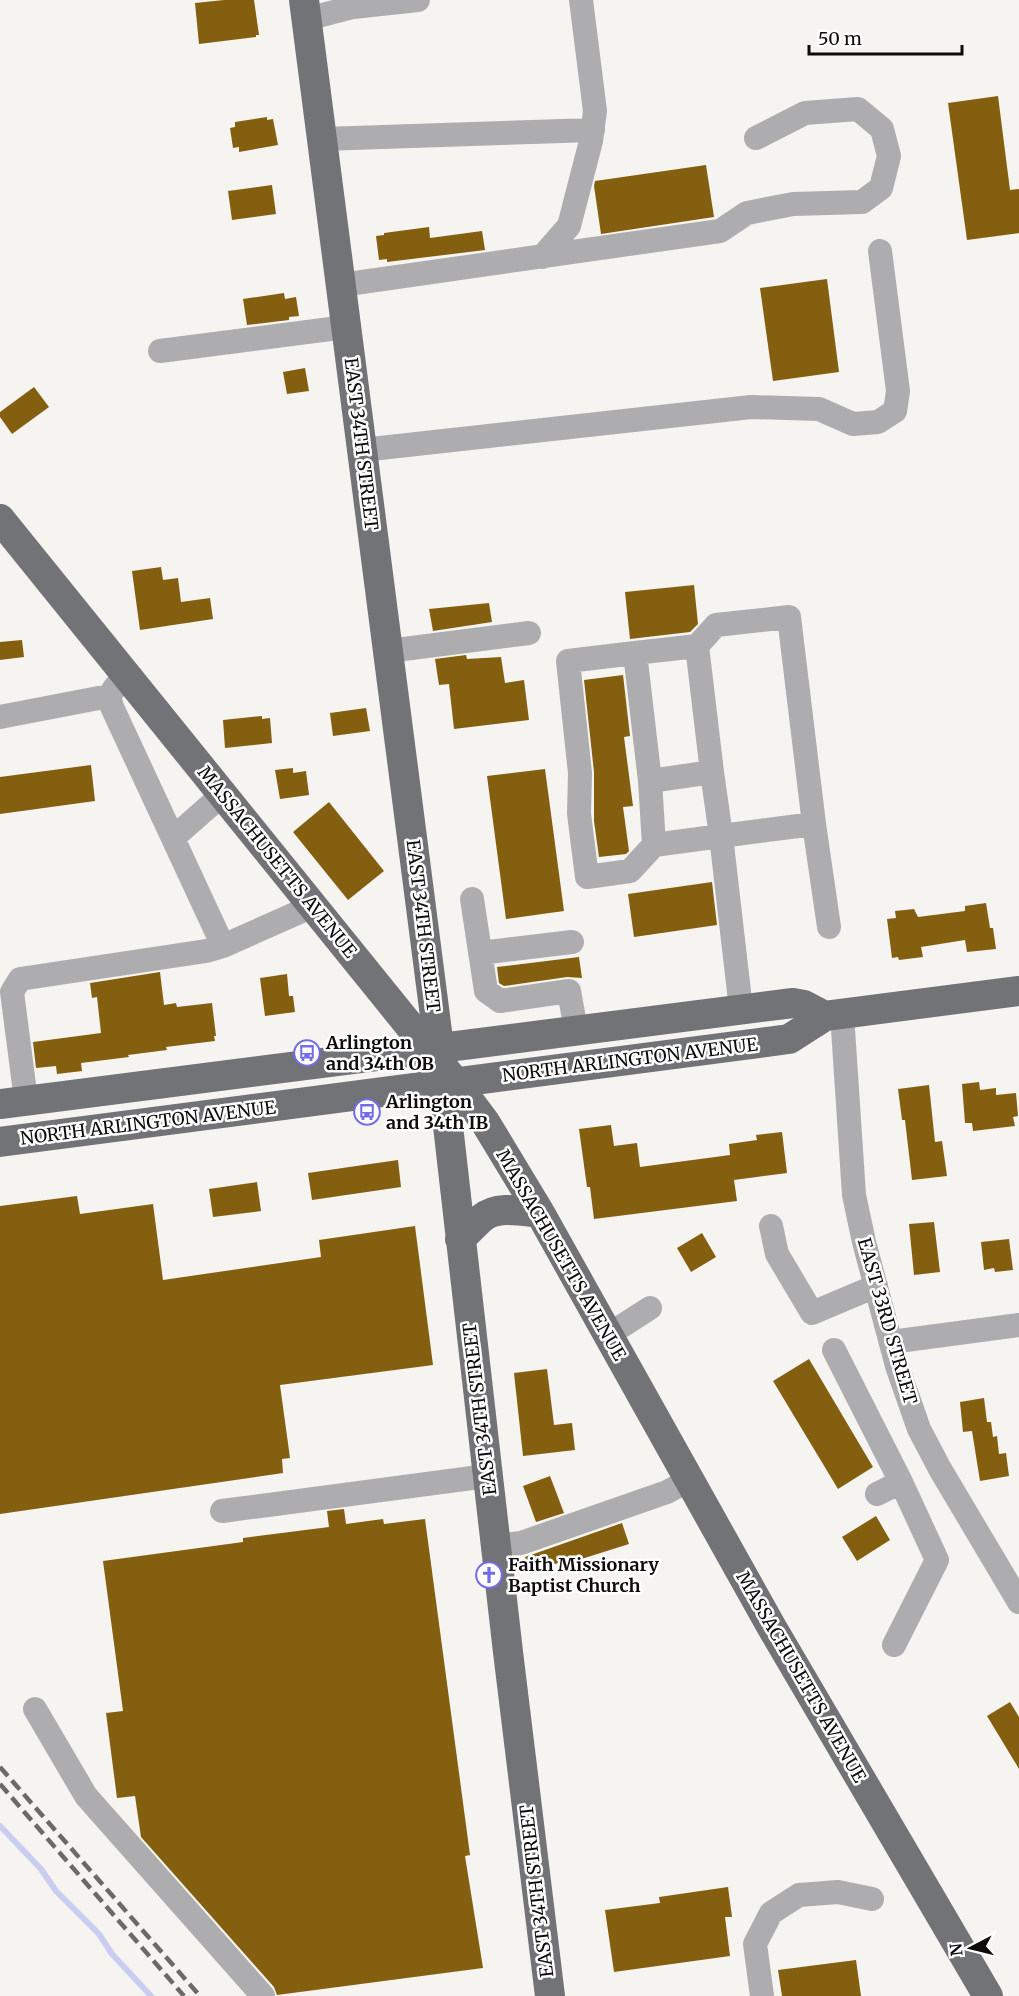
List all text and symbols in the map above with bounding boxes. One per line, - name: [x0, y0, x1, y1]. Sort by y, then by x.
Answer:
- scale bar: [809, 18, 962, 56]
- text: 50 m: [818, 27, 862, 50]
- street label: EAST 34TH STREET: [339, 356, 384, 532]
- street label: MASSACHUSETTS AVENUE: [193, 761, 362, 963]
- street label: EAST 34TH STREET: [401, 838, 446, 1014]
- place label: Arlington and 34th OB: [325, 1031, 434, 1075]
- street label: NORTH ARLINGTON AVENUE: [501, 1032, 760, 1087]
- bus stop icon: Arlington and 34th OB: [292, 1038, 322, 1068]
- place label: Arlington and 34th IB: [385, 1090, 489, 1134]
- street label: NORTH ARLINGTON AVENUE: [19, 1095, 278, 1150]
- bus stop icon: Arlington and 34th IB: [352, 1097, 382, 1127]
- street label: MASSACHUSETTS AVENUE: [491, 1145, 632, 1365]
- street label: EAST 33RD STREET: [853, 1235, 922, 1407]
- street label: EAST 34TH STREET: [457, 1321, 502, 1497]
- place label: Faith Missionary Baptist Church: [508, 1553, 659, 1597]
- church icon: Faith Missionary Baptist Church: [474, 1560, 504, 1590]
- street label: MASSACHUSETTS AVENUE: [731, 1567, 872, 1787]
- street label: EAST 34TH STREET: [514, 1803, 559, 1979]
- north arrow: [941, 1918, 1001, 1978]
- text: N: [945, 1942, 967, 1957]

